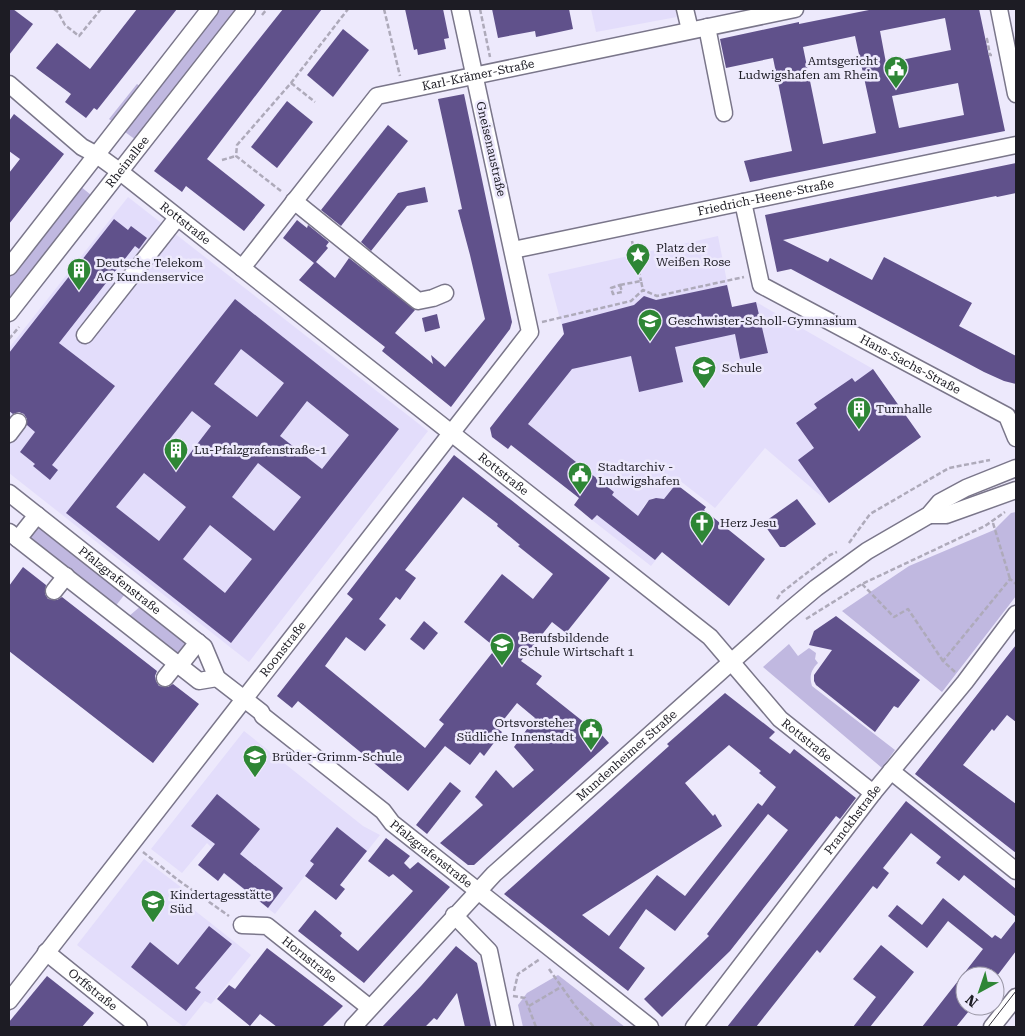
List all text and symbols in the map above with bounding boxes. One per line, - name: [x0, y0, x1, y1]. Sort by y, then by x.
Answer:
- place label: Amtsgericht Ludwigshafen am Rhein: [738, 54, 879, 82]
- public building icon: Amtsgericht Ludwigshafen am Rhein: [883, 55, 909, 89]
- street label: Karl-Krämer-Straße: [421, 56, 536, 93]
- street label: Gneisenaustraße: [473, 100, 509, 198]
- street label: Rheinallee: [103, 133, 152, 190]
- street label: Friedrich-Heene-Straße: [696, 176, 835, 218]
- street label: Rottstraße: [157, 199, 214, 248]
- place label: Platz der Weißen Rose: [656, 241, 731, 269]
- place icon: Platz der Weißen Rose: [625, 242, 651, 276]
- place label: Deutsche Telekom AG Kundenservice: [96, 256, 204, 284]
- building icon: Deutsche Telekom AG Kundenservice: [66, 257, 92, 291]
- school or university icon: Geschwister-Scholl-Gymnasium: [637, 308, 663, 342]
- place label: Geschwister-Scholl-Gymnasium: [668, 314, 857, 328]
- street label: Hans-Sachs-Straße: [858, 332, 963, 397]
- school or university icon: Schule: [691, 355, 717, 389]
- place label: Schule: [722, 361, 762, 375]
- building icon: Turnhalle: [846, 396, 872, 430]
- place label: Turnhalle: [876, 402, 933, 416]
- building icon: Lu-Pfalzgrafenstraße-1: [163, 437, 189, 471]
- place label: Lu-Pfalzgrafenstraße-1: [194, 443, 327, 457]
- street label: Rottstraße: [475, 450, 532, 498]
- place label: Stadtarchiv - Ludwigshafen: [598, 460, 680, 488]
- public building icon: Stadtarchiv - Ludwigshafen: [567, 461, 593, 495]
- church icon: Herz Jesu: [689, 510, 715, 544]
- place label: Herz Jesu: [720, 516, 777, 530]
- street label: Pfalzgrafenstraße: [76, 544, 164, 617]
- street label: Roonstraße: [257, 618, 309, 680]
- place label: Berufsbildende Schule Wirtschaft 1: [520, 631, 634, 659]
- school or university icon: Berufsbildende Schule Wirtschaft 1: [489, 632, 515, 666]
- street label: Mundenheimer Straße: [574, 707, 680, 804]
- place label: Ortsvorsteher Südliche Innenstadt: [457, 716, 575, 744]
- street label: Rottstraße: [779, 716, 835, 765]
- public building icon: Ortsvorsteher Südliche Innenstadt: [578, 717, 604, 751]
- school or university icon: Brüder-Grimm-Schule: [242, 744, 268, 778]
- place label: Brüder-Grimm-Schule: [272, 750, 403, 764]
- street label: Pranckhstraße: [821, 782, 884, 857]
- street label: Pfalzgrafenstraße: [387, 817, 475, 891]
- place label: Kindertagesstätte Süd: [170, 888, 272, 916]
- school or university icon: Kindertagesstätte Süd: [140, 889, 166, 923]
- street label: Hornstraße: [279, 934, 340, 986]
- street label: Orffstraße: [65, 966, 120, 1014]
- north arrow: [955, 966, 1005, 1016]
- text: N: [962, 991, 981, 1011]

